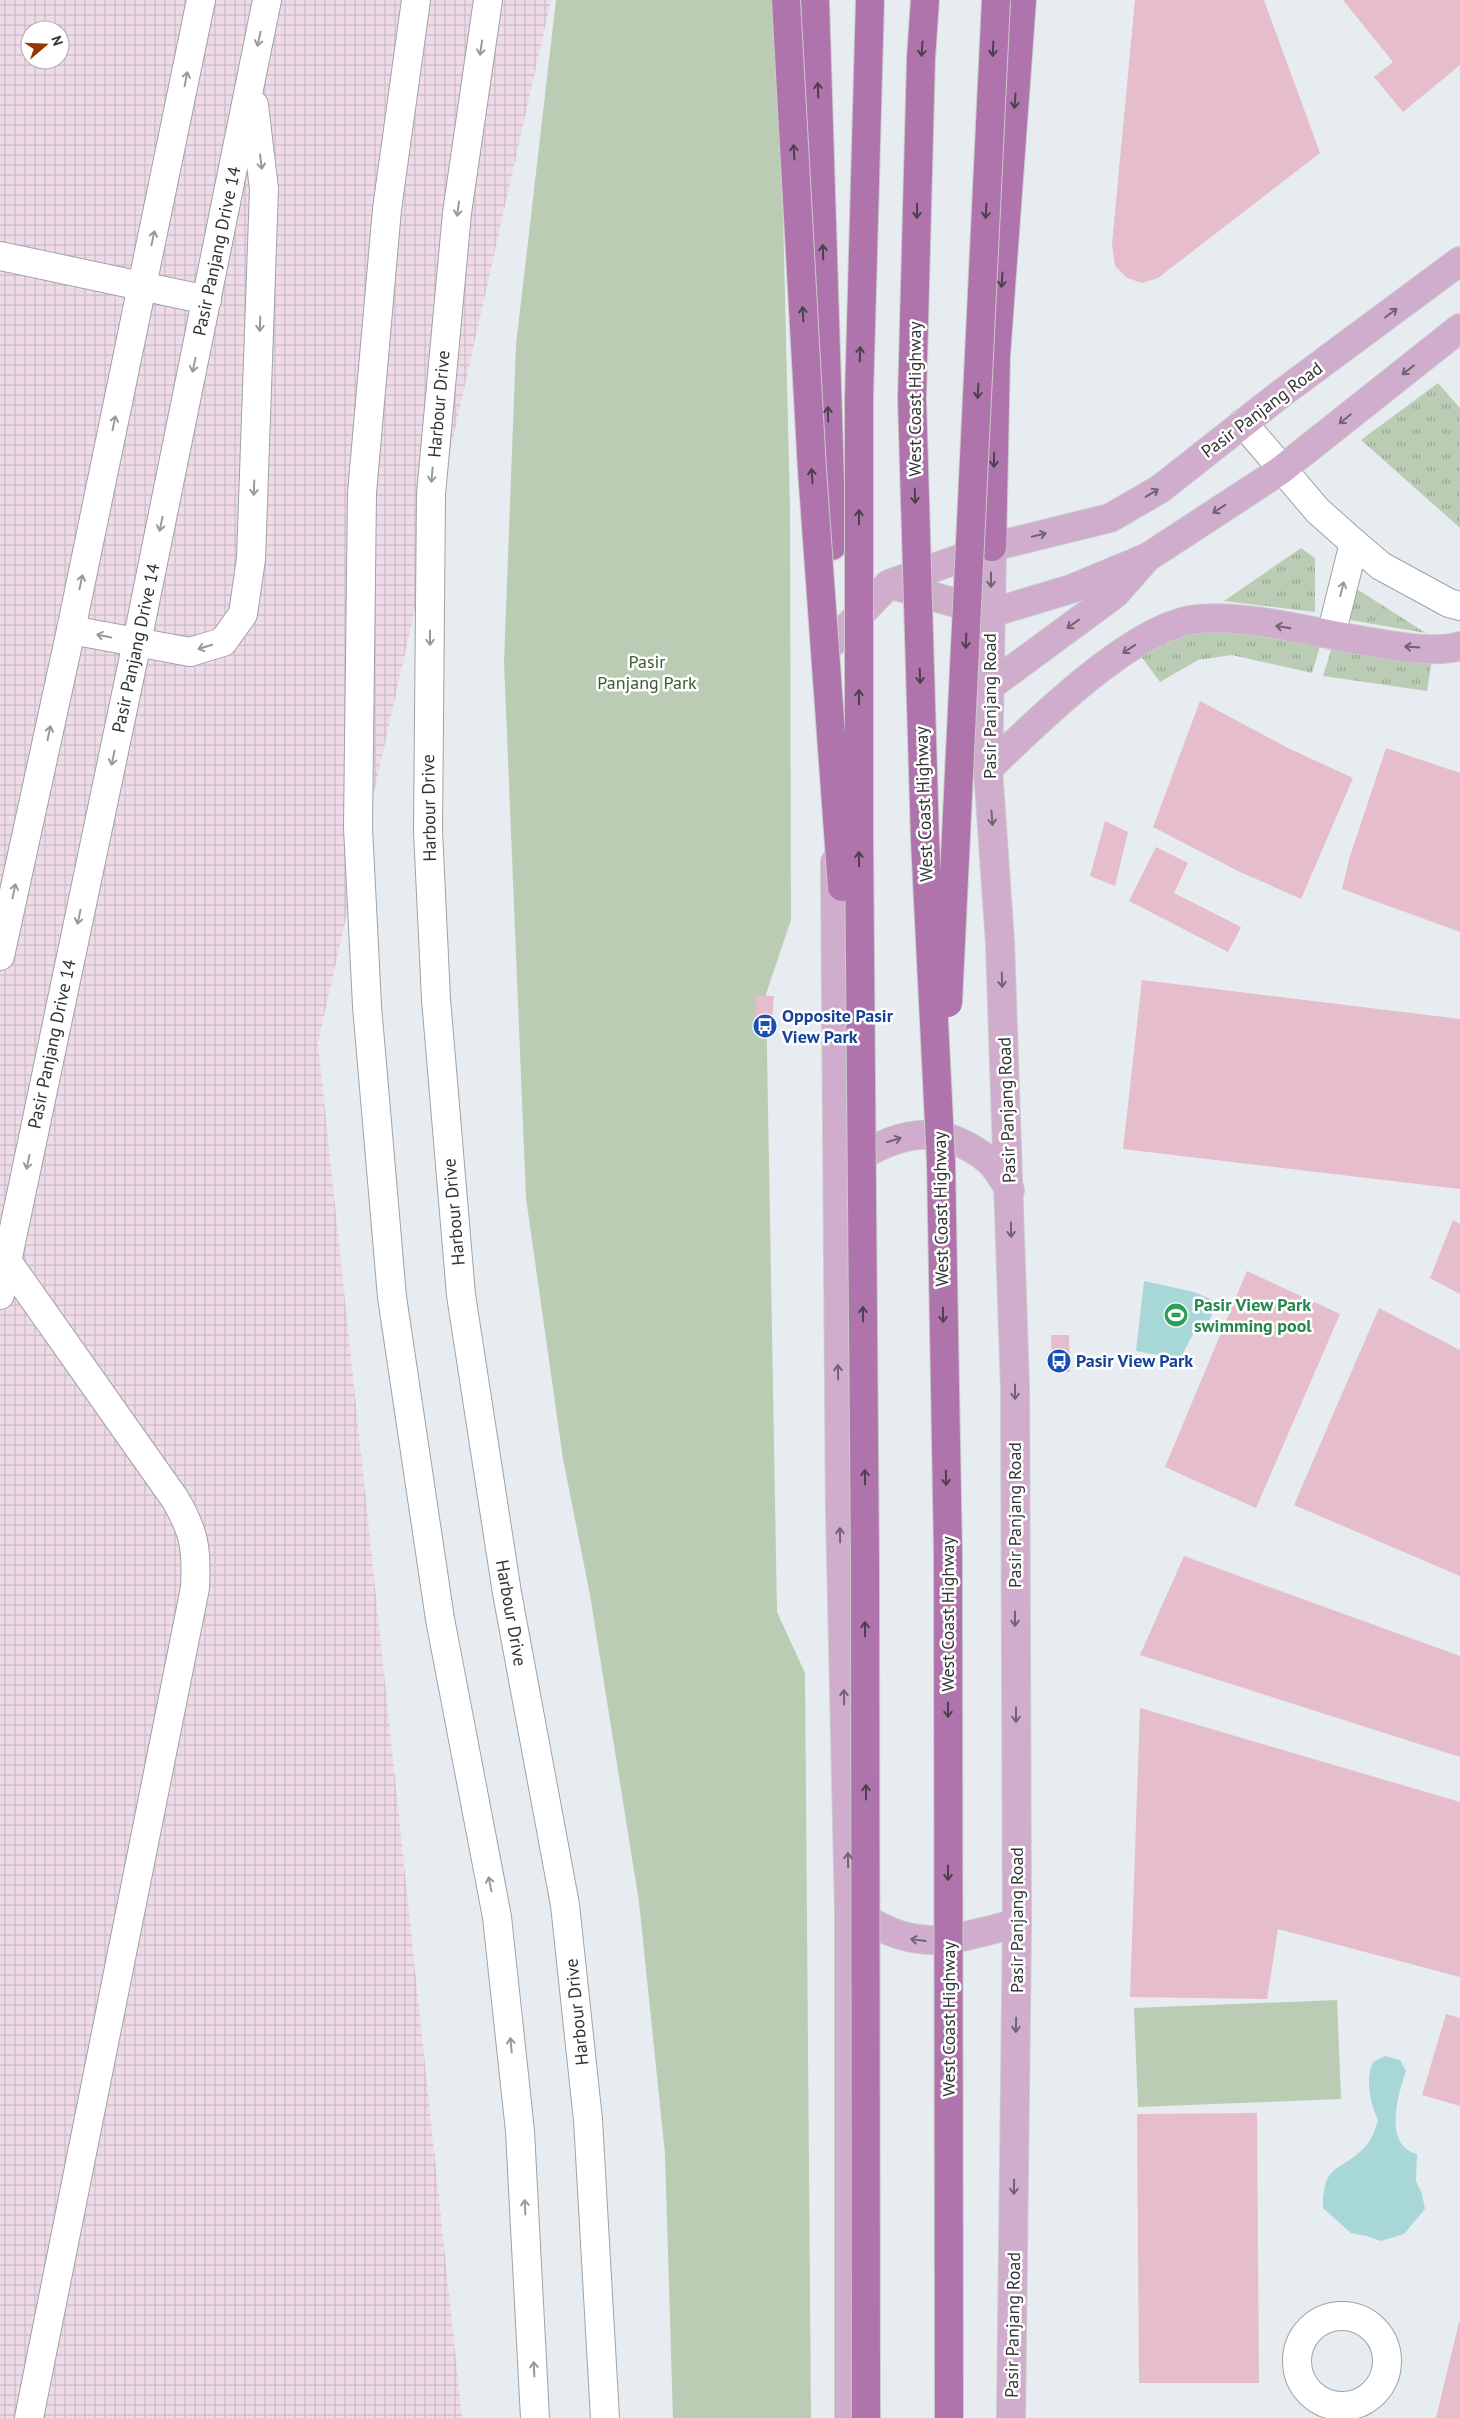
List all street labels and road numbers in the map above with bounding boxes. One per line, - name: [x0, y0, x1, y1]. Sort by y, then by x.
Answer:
- street label: Pasir Panjang Drive 14: [187, 164, 246, 338]
- street label: West Coast Highway: [903, 321, 926, 477]
- street label: Harbour Drive: [422, 349, 455, 458]
- street label: Pasir Panjang Road: [1196, 356, 1327, 463]
- street label: Pasir Panjang Drive 14: [106, 561, 165, 735]
- street label: Pasir Panjang Road: [978, 633, 1001, 779]
- street label: West Coast Highway: [909, 725, 938, 882]
- street label: Harbour Drive: [416, 754, 441, 862]
- street label: Pasir Panjang Drive 14: [22, 957, 81, 1131]
- street label: Pasir Panjang Road: [992, 1037, 1021, 1183]
- street label: West Coast Highway: [928, 1130, 953, 1287]
- street label: Harbour Drive: [437, 1158, 470, 1267]
- street label: Pasir Panjang Road: [1003, 1442, 1026, 1588]
- street label: West Coast Highway: [936, 1536, 959, 1692]
- street label: Harbour Drive: [491, 1558, 532, 1668]
- street label: Pasir Panjang Road: [1005, 1847, 1028, 1993]
- street label: West Coast Highway: [937, 1941, 960, 2097]
- street label: Harbour Drive: [559, 1957, 594, 2067]
- street label: Pasir Panjang Road: [1000, 2252, 1025, 2398]

